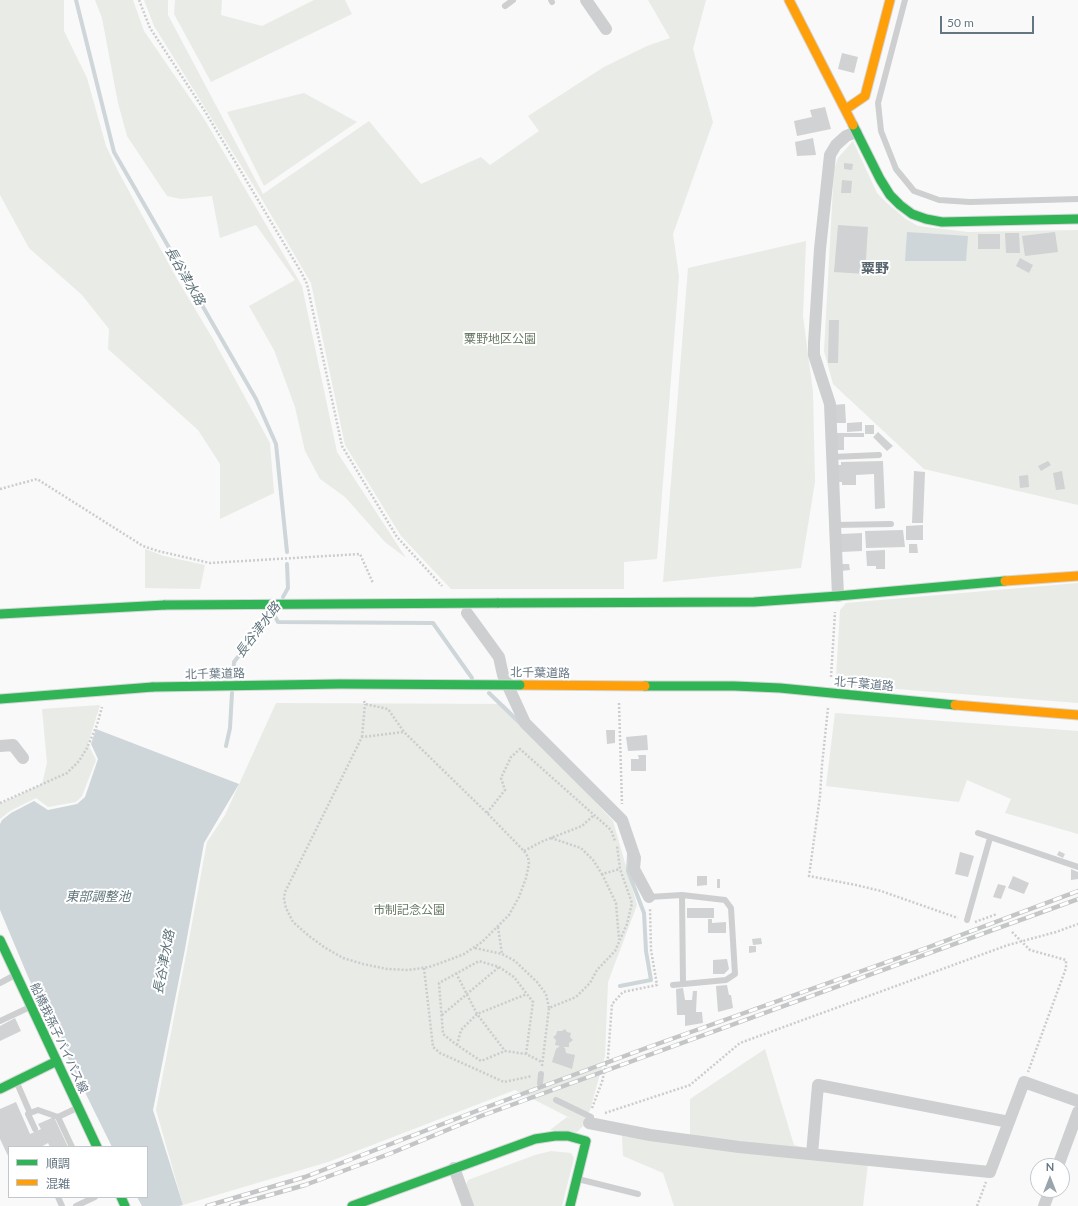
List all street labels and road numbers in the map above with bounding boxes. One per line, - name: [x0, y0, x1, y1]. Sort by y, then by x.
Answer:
- street label: 北千葉道路: [510, 665, 570, 681]
- street label: 北千葉道路: [185, 666, 245, 682]
- street label: 北千葉道路: [833, 674, 895, 694]
- street label: 船橋我孫子バイパス線: [27, 981, 91, 1095]

